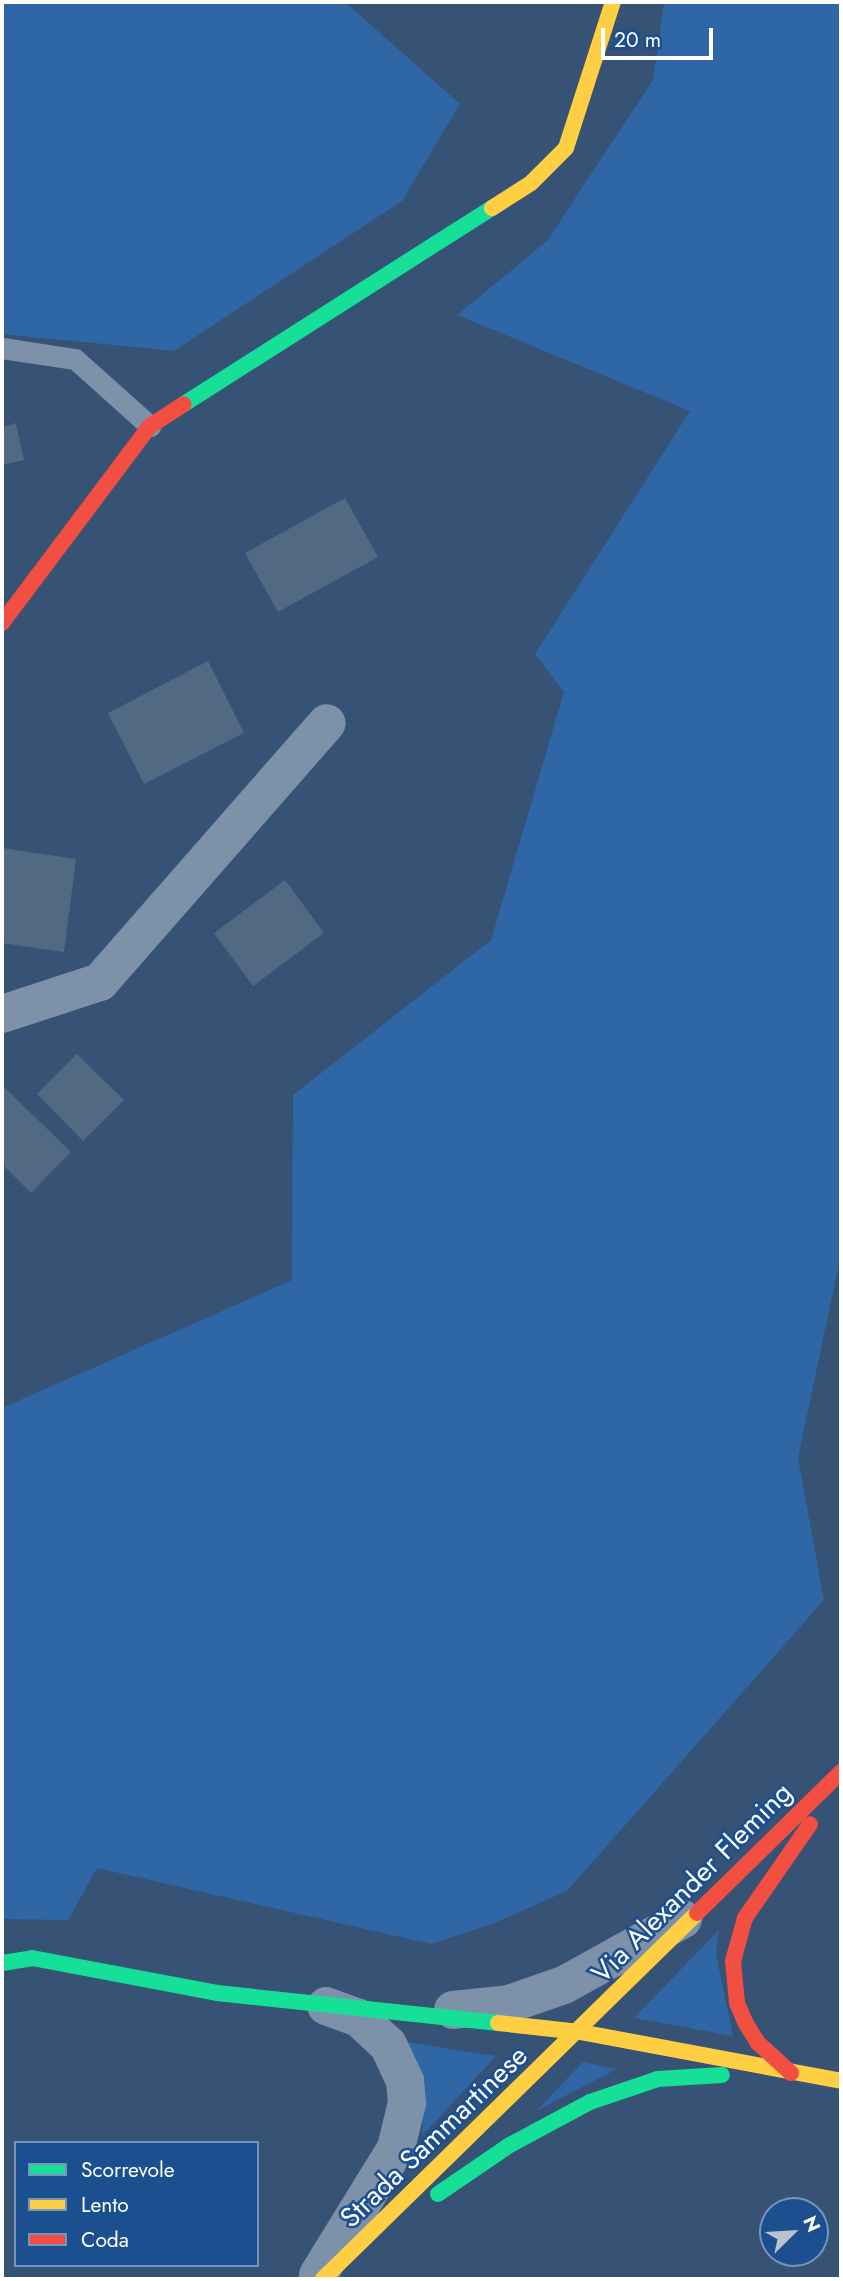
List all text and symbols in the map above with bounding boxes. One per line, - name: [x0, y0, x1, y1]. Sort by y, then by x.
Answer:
- scale bar: [605, 14, 717, 58]
- text: 20 m: [614, 25, 661, 55]
- street label: Via Alexander Fleming: [585, 1776, 799, 1990]
- street label: Strada Sammartinese: [333, 2039, 535, 2235]
- legend: [14, 2141, 259, 2267]
- text: Scorrevole: [81, 2155, 175, 2185]
- text: Lento: [81, 2190, 129, 2220]
- north arrow: [759, 2197, 829, 2267]
- text: N: [796, 2212, 827, 2236]
- text: Coda: [81, 2225, 129, 2255]

